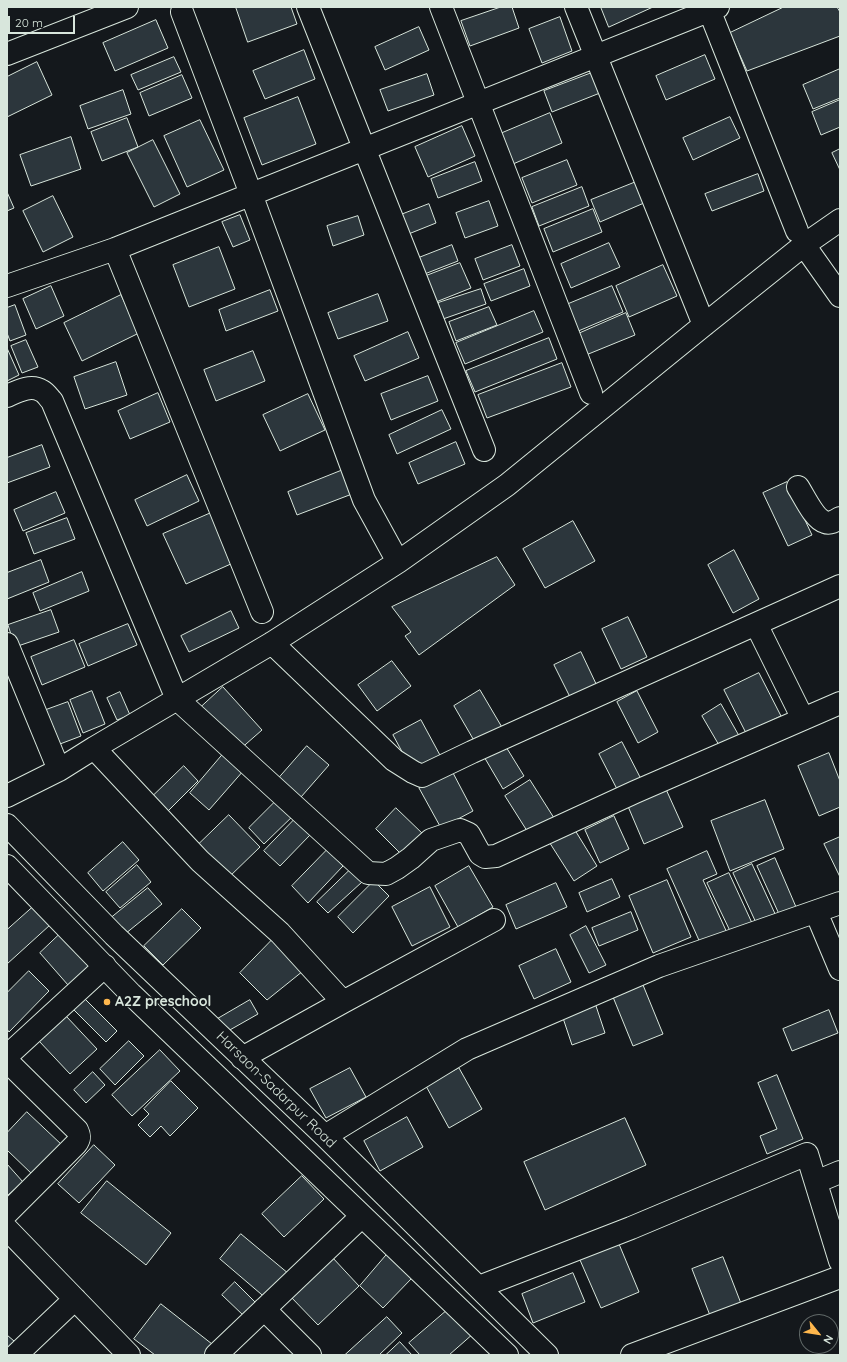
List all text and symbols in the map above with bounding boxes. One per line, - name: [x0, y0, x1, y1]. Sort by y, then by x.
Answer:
- scale bar: [10, 8, 77, 34]
- text: 20 m: [15, 15, 43, 30]
- place label: A2Z preschool: [115, 994, 211, 1010]
- marker: A2Z preschool: [102, 997, 112, 1007]
- street label: Harsaon-Sadarpur Road: [213, 1028, 339, 1152]
- north arrow: [799, 1314, 839, 1354]
- text: N: [820, 1332, 837, 1347]

